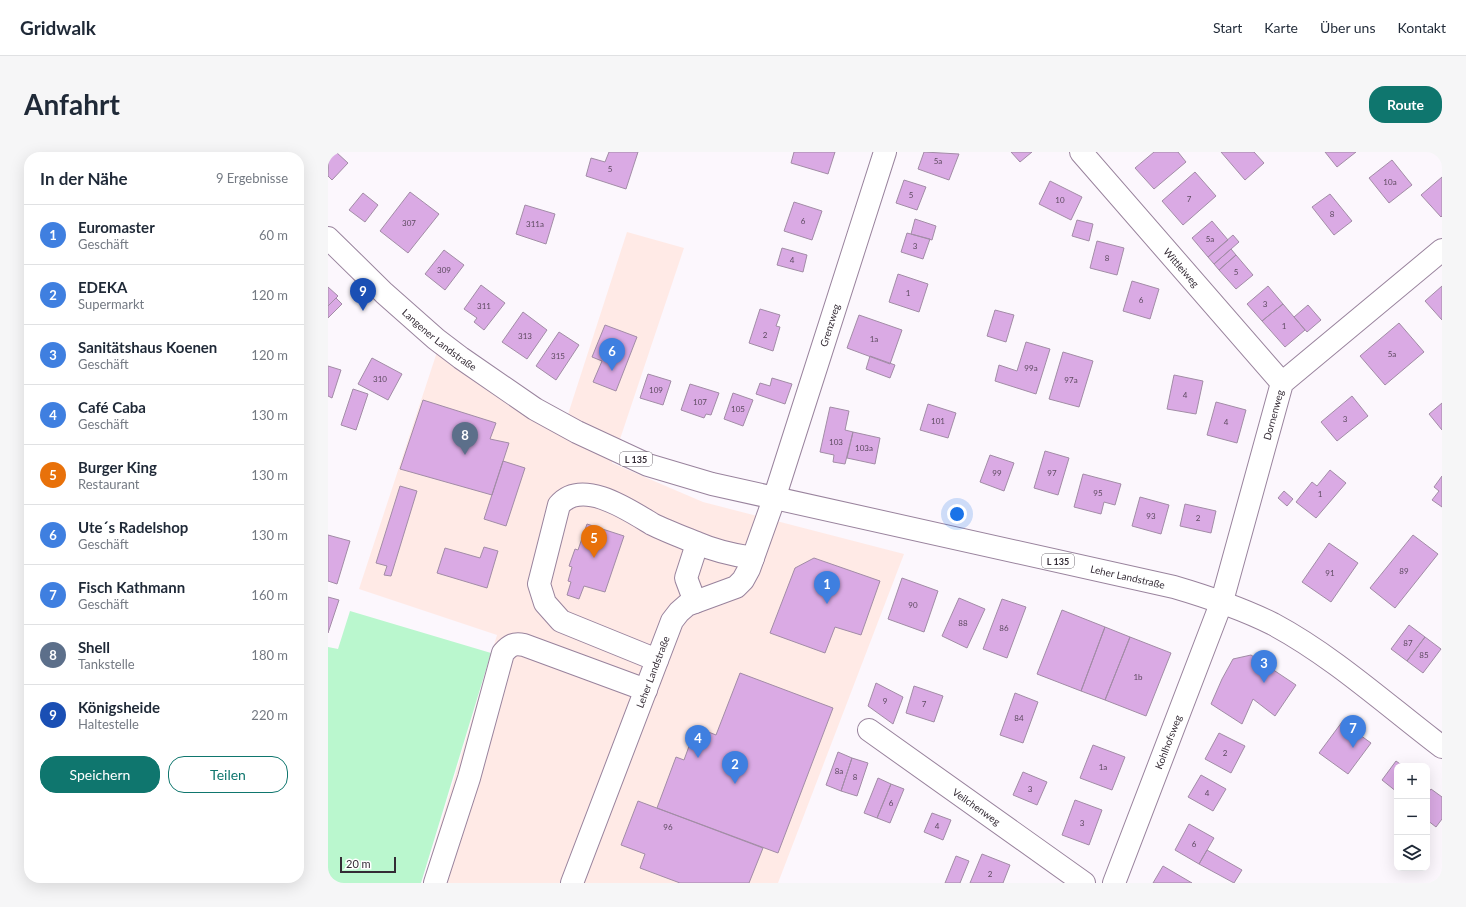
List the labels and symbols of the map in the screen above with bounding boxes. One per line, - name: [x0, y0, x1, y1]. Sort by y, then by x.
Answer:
- house number: 5a: [934, 156, 942, 166]
- house number: 5: [608, 164, 613, 174]
- house number: 10a: [1383, 177, 1397, 187]
- house number: 5: [909, 190, 914, 200]
- house number: 7: [1187, 194, 1192, 204]
- house number: 10: [1055, 195, 1065, 205]
- house number: 8: [1330, 209, 1335, 219]
- house number: 6: [801, 216, 806, 226]
- house number: 307: [402, 218, 416, 228]
- house number: 311a: [526, 219, 544, 229]
- house number: 5a: [1206, 234, 1214, 244]
- house number: 3: [913, 241, 918, 251]
- street label: Wittleiweg: [1161, 245, 1202, 289]
- house number: 8: [1105, 253, 1110, 263]
- house number: 4: [790, 255, 795, 265]
- house number: 309: [437, 265, 451, 275]
- house number: 5: [1234, 267, 1239, 277]
- pin: 9: [350, 278, 376, 311]
- house number: 1: [906, 288, 911, 298]
- house number: 6: [1139, 295, 1144, 305]
- house number: 3: [1263, 299, 1268, 309]
- house number: 311: [477, 301, 491, 311]
- street label: Grenzweg: [817, 302, 842, 348]
- street label: Langener Landstraße: [400, 306, 479, 373]
- house number: 1: [1282, 321, 1287, 331]
- house number: 2: [763, 330, 768, 340]
- house number: 313: [518, 331, 532, 341]
- house number: 1a: [870, 334, 878, 344]
- pin: 6: [599, 338, 625, 371]
- house number: 5a: [1388, 349, 1396, 359]
- house number: 315: [551, 351, 565, 361]
- house number: 99a: [1024, 363, 1038, 373]
- house number: 310: [373, 374, 387, 384]
- house number: 97a: [1064, 375, 1078, 385]
- house number: 109: [649, 385, 663, 395]
- street label: Dornenweg: [1261, 388, 1286, 441]
- house number: 4: [1183, 390, 1188, 400]
- house number: 107: [693, 397, 707, 407]
- house number: 105: [731, 404, 745, 414]
- house number: 3: [1343, 414, 1348, 424]
- house number: 101: [931, 416, 945, 426]
- house number: 4: [1224, 417, 1229, 427]
- pin: 8: [452, 422, 478, 455]
- house number: 103: [829, 437, 843, 447]
- house number: 103a: [855, 443, 873, 453]
- road number: L 135: [620, 452, 652, 466]
- house number: 99: [992, 468, 1002, 478]
- house number: 97: [1047, 468, 1057, 478]
- house number: 95: [1093, 488, 1103, 498]
- house number: 1: [1318, 489, 1323, 499]
- your location: [947, 504, 967, 524]
- house number: 93: [1146, 511, 1156, 521]
- house number: 2: [1196, 513, 1201, 523]
- pin: 5: [581, 525, 607, 558]
- road number: L 135: [1042, 554, 1074, 568]
- street label: Leher Landstraße: [1089, 563, 1166, 591]
- house number: 89: [1399, 566, 1409, 576]
- house number: 91: [1325, 568, 1335, 578]
- pin: 1: [814, 571, 840, 604]
- house number: 90: [908, 600, 918, 610]
- house number: 88: [958, 618, 968, 628]
- house number: 86: [999, 623, 1009, 633]
- street label: Leher Landstraße: [633, 634, 672, 709]
- house number: 87: [1403, 638, 1413, 648]
- pin: 3: [1251, 650, 1277, 683]
- house number: 85: [1419, 650, 1429, 660]
- house number: 1b: [1133, 672, 1143, 682]
- house number: 9: [883, 696, 888, 706]
- house number: 7: [922, 699, 927, 709]
- house number: 84: [1014, 713, 1024, 723]
- street label: Kohlhofsweg: [1152, 713, 1184, 771]
- pin: 7: [1340, 715, 1366, 748]
- pin: 4: [685, 725, 711, 758]
- house number: 2: [1223, 748, 1228, 758]
- pin: 2: [722, 751, 748, 784]
- house number: 1a: [1099, 762, 1107, 772]
- house number: 8a: [835, 766, 843, 776]
- house number: 8: [853, 772, 858, 782]
- house number: 3: [1028, 784, 1033, 794]
- street label: Veilchenweg: [950, 786, 1003, 828]
- house number: 4: [1205, 788, 1210, 798]
- house number: 6: [889, 798, 894, 808]
- house number: 3: [1080, 818, 1085, 828]
- house number: 4: [935, 821, 940, 831]
- house number: 96: [663, 822, 673, 832]
- house number: 6: [1192, 839, 1197, 849]
- scale bar: [340, 855, 396, 874]
- house number: 2: [988, 869, 993, 879]

